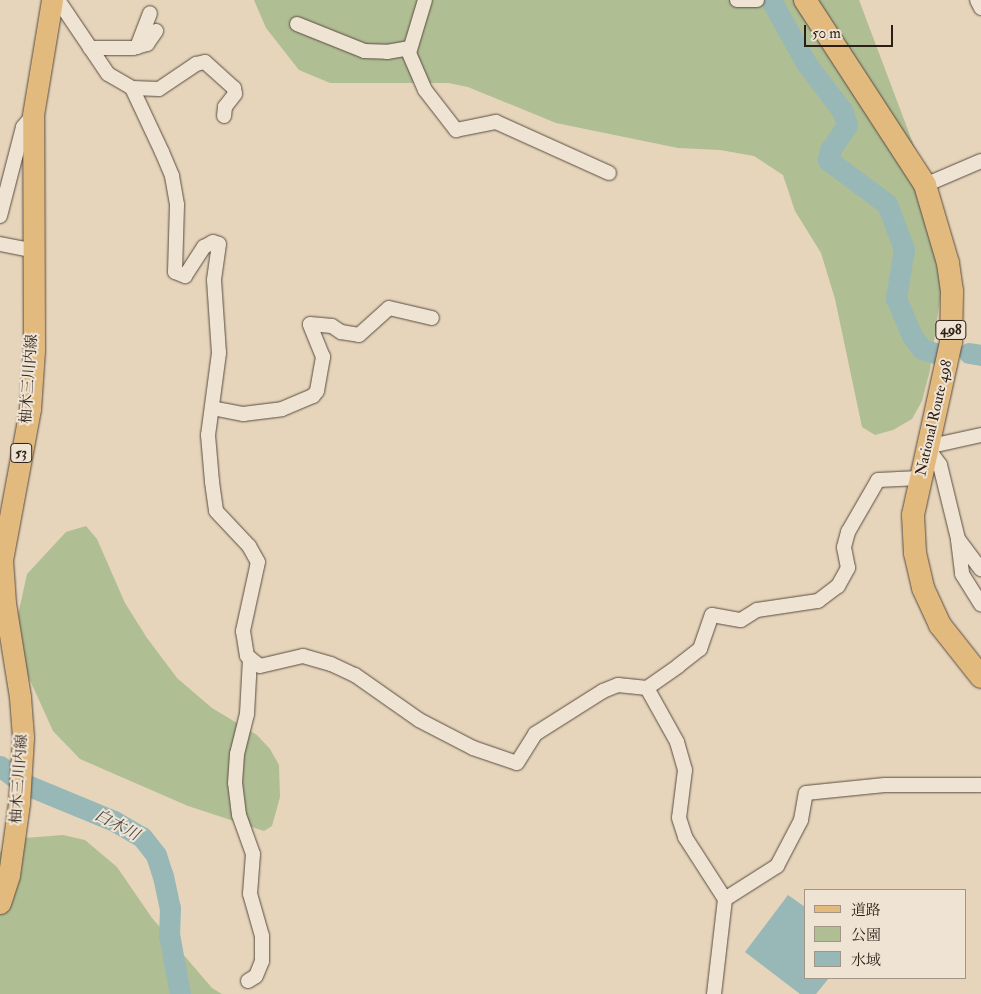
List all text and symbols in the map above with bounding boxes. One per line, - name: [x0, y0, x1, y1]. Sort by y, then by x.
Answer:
- scale bar: [806, 15, 895, 47]
- text: 50 m: [812, 24, 841, 43]
- road number: 498: [935, 318, 967, 342]
- street label: 柚木三川内線: [17, 333, 41, 425]
- street label: National Route 498: [912, 358, 956, 478]
- road number: 53: [10, 442, 32, 464]
- street label: 柚木三川内線: [7, 733, 31, 825]
- water label: 白木川: [91, 805, 143, 845]
- legend: [804, 889, 966, 979]
- text: 道路: [851, 901, 881, 920]
- text: 公園: [851, 926, 881, 945]
- text: 水域: [851, 951, 881, 970]

